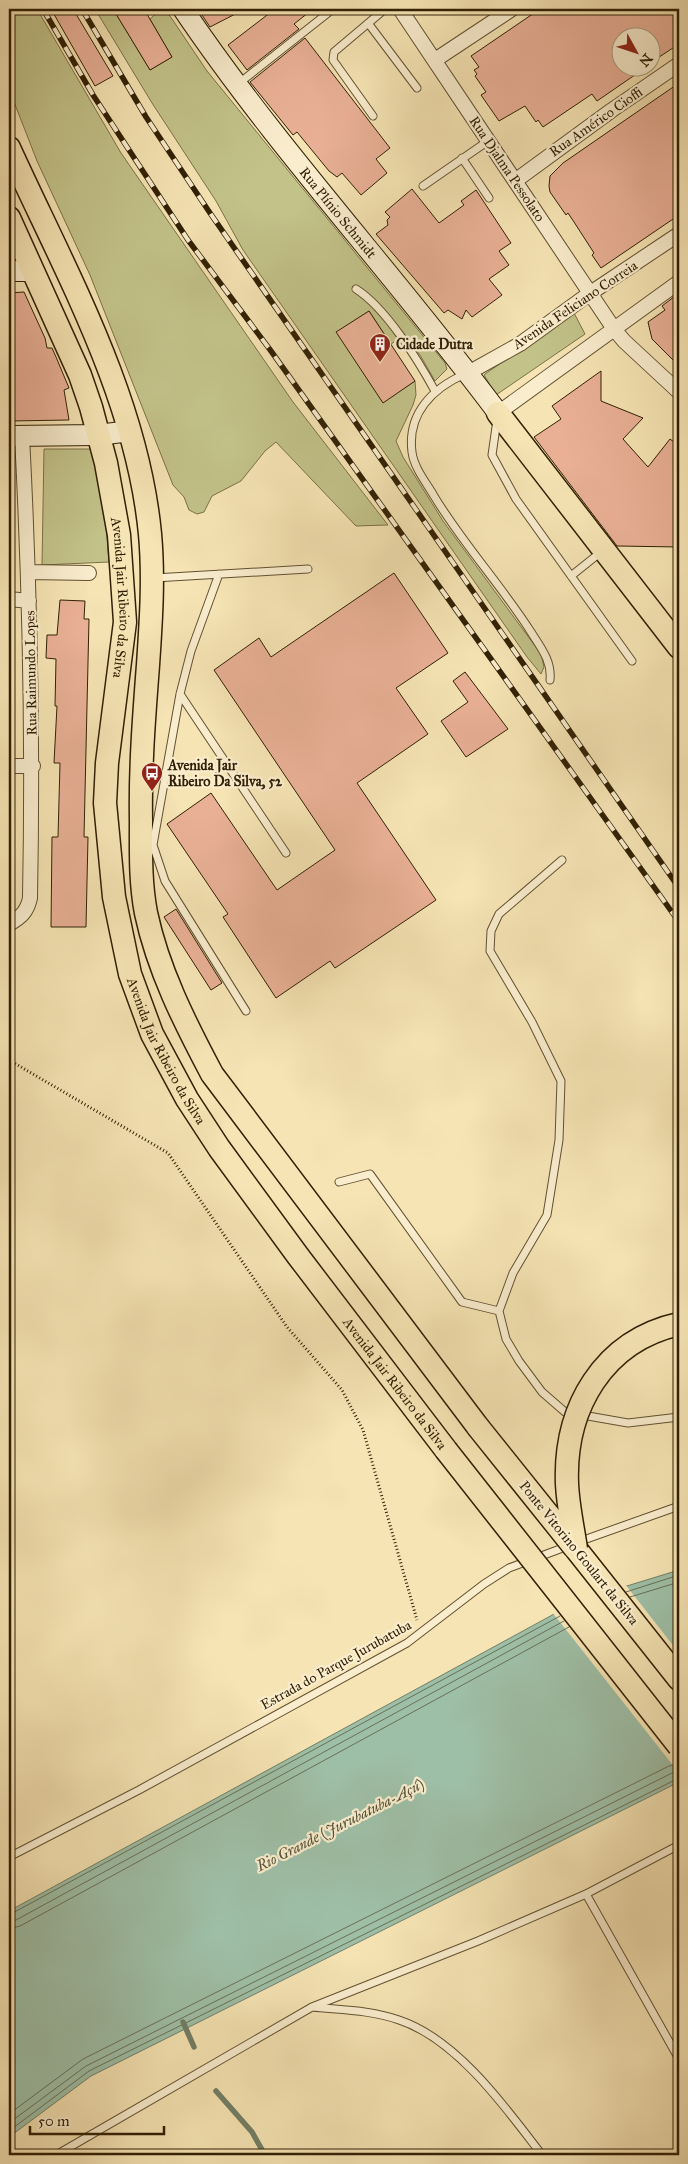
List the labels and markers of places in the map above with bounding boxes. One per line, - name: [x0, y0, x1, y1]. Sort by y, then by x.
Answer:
- building icon: Cidade Dutra: [368, 332, 392, 363]
- place label: Cidade Dutra: [396, 336, 474, 353]
- place label: Avenida Jair Ribeiro Da Silva, 52: [167, 757, 283, 790]
- bus stop icon: Avenida Jair Ribeiro Da Silva, 52: [140, 761, 164, 792]

